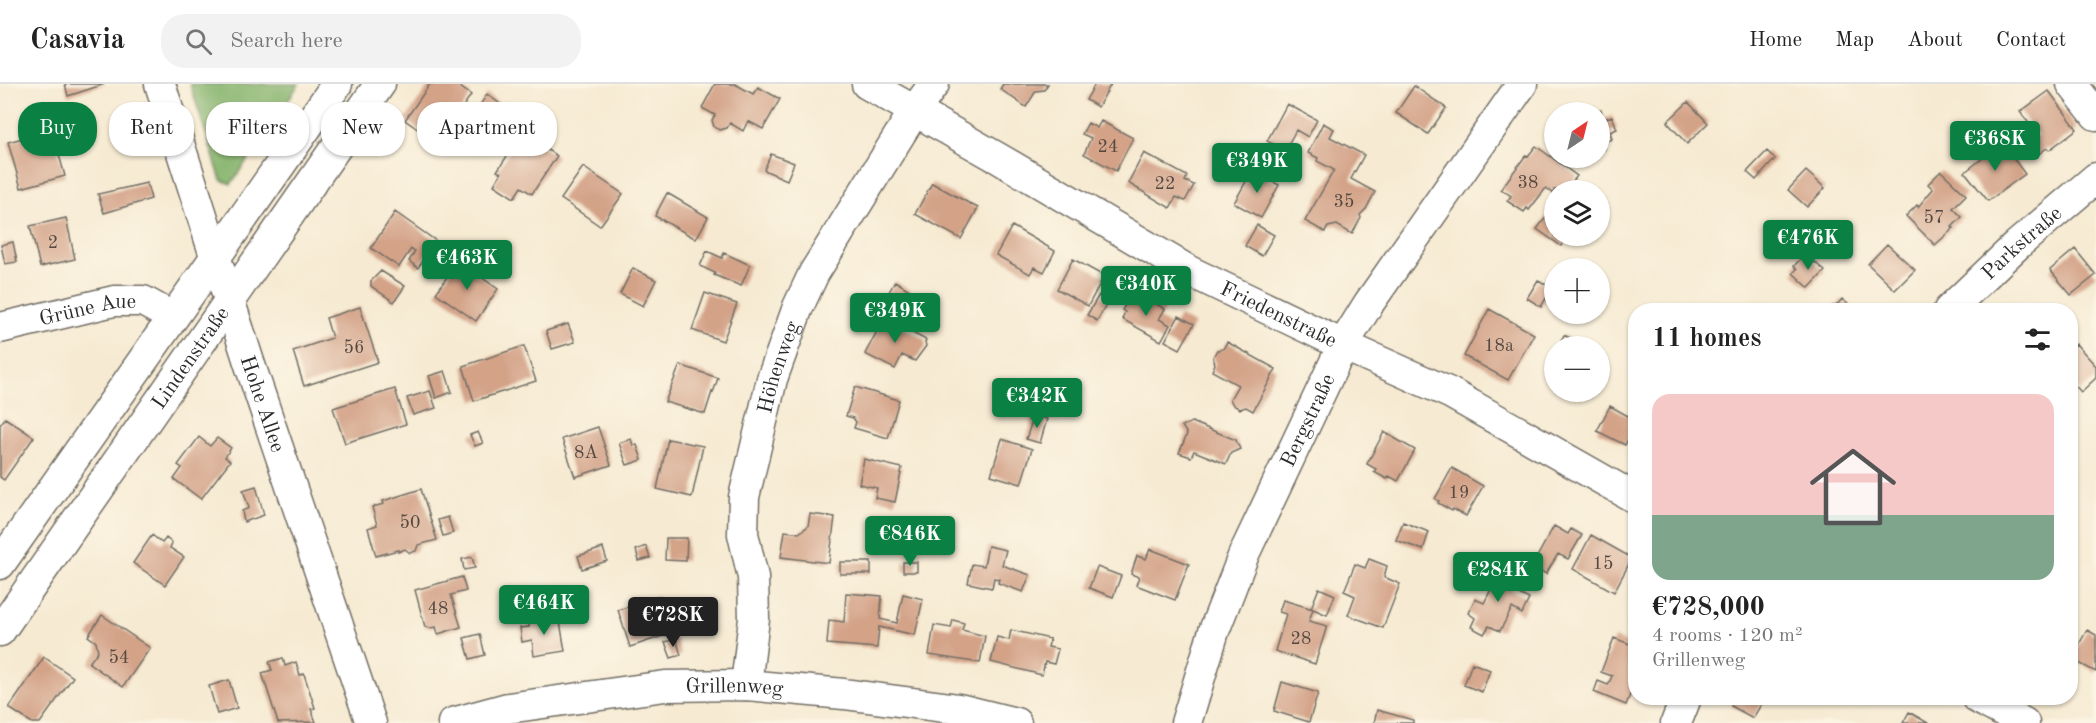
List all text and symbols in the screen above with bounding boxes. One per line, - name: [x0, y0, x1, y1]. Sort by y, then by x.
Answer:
- search box: [161, 14, 581, 68]
- icon: search: [182, 25, 215, 58]
- text: Casavia: [30, 27, 125, 55]
- text: Search here: [230, 30, 343, 52]
- text: Home: [1749, 30, 1802, 51]
- text: Map: [1835, 30, 1874, 51]
- text: About: [1907, 30, 1963, 51]
- text: Contact: [1996, 30, 2066, 51]
- chip: Buy: [18, 102, 97, 156]
- chip: Rent: [109, 102, 194, 156]
- chip: Filters: [206, 102, 309, 156]
- chip: New: [321, 102, 405, 156]
- chip: Apartment: [417, 102, 557, 156]
- north arrow: [1544, 102, 1610, 168]
- map controls: [1544, 102, 1610, 402]
- pin: €368K: [1953, 121, 2037, 172]
- text: €368K: [1964, 130, 2026, 150]
- house number: 24: [1098, 138, 1118, 156]
- pin: €349K: [1215, 143, 1299, 194]
- text: €349K: [1226, 152, 1288, 172]
- house number: 38: [1518, 174, 1538, 192]
- house number: 22: [1155, 175, 1175, 193]
- button: layers: [1544, 180, 1610, 246]
- house number: 35: [1334, 193, 1354, 211]
- street label: Parkstraße: [1978, 203, 2066, 285]
- house number: 57: [1924, 209, 1944, 227]
- pin: €476K: [1766, 220, 1850, 271]
- text: €476K: [1777, 229, 1839, 249]
- house number: 2: [48, 234, 58, 252]
- pin: €463K: [425, 240, 509, 291]
- text: €463K: [436, 249, 498, 269]
- button: +: [1544, 258, 1610, 324]
- pin: €340K: [1104, 266, 1188, 317]
- text: €340K: [1115, 275, 1177, 295]
- street label: Friedenstraße: [1217, 279, 1340, 352]
- street label: Grüne Aue: [37, 292, 136, 330]
- pin: €349K: [853, 293, 937, 344]
- text: €349K: [864, 302, 926, 322]
- street label: Lindenstraße: [149, 303, 234, 413]
- street label: Höhenweg: [755, 318, 804, 416]
- icon: filters: [2021, 323, 2054, 356]
- text: 11 homes: [1652, 326, 1761, 352]
- button: −: [1544, 336, 1610, 402]
- house number: 18a: [1484, 337, 1514, 355]
- house number: 56: [344, 339, 364, 357]
- street label: Hohe Allee: [236, 353, 288, 455]
- street label: Bergstraße: [1278, 371, 1340, 471]
- pin: €342K: [995, 378, 1079, 429]
- text: €342K: [1006, 387, 1068, 407]
- icon: home: [1799, 433, 1907, 541]
- house number: 8A: [574, 444, 598, 462]
- house number: 19: [1449, 484, 1469, 502]
- house number: 50: [400, 514, 420, 532]
- pin: €846K: [868, 516, 952, 567]
- text: €846K: [879, 525, 941, 545]
- pin: €284K: [1456, 552, 1540, 603]
- house number: 15: [1593, 555, 1613, 573]
- text: €284K: [1467, 561, 1529, 581]
- pin: €464K: [502, 585, 586, 636]
- text: €464K: [513, 594, 575, 614]
- text: €728,000: [1652, 595, 1765, 621]
- pin: €728K: [631, 597, 715, 648]
- house number: 48: [428, 600, 448, 618]
- text: €728K: [642, 606, 704, 626]
- text: 4 rooms · 120 m²: [1652, 626, 1802, 646]
- house number: 28: [1291, 630, 1311, 648]
- house number: 54: [109, 649, 129, 667]
- text: Grillenweg: [1652, 651, 1745, 671]
- street label: Grillenweg: [685, 676, 785, 700]

